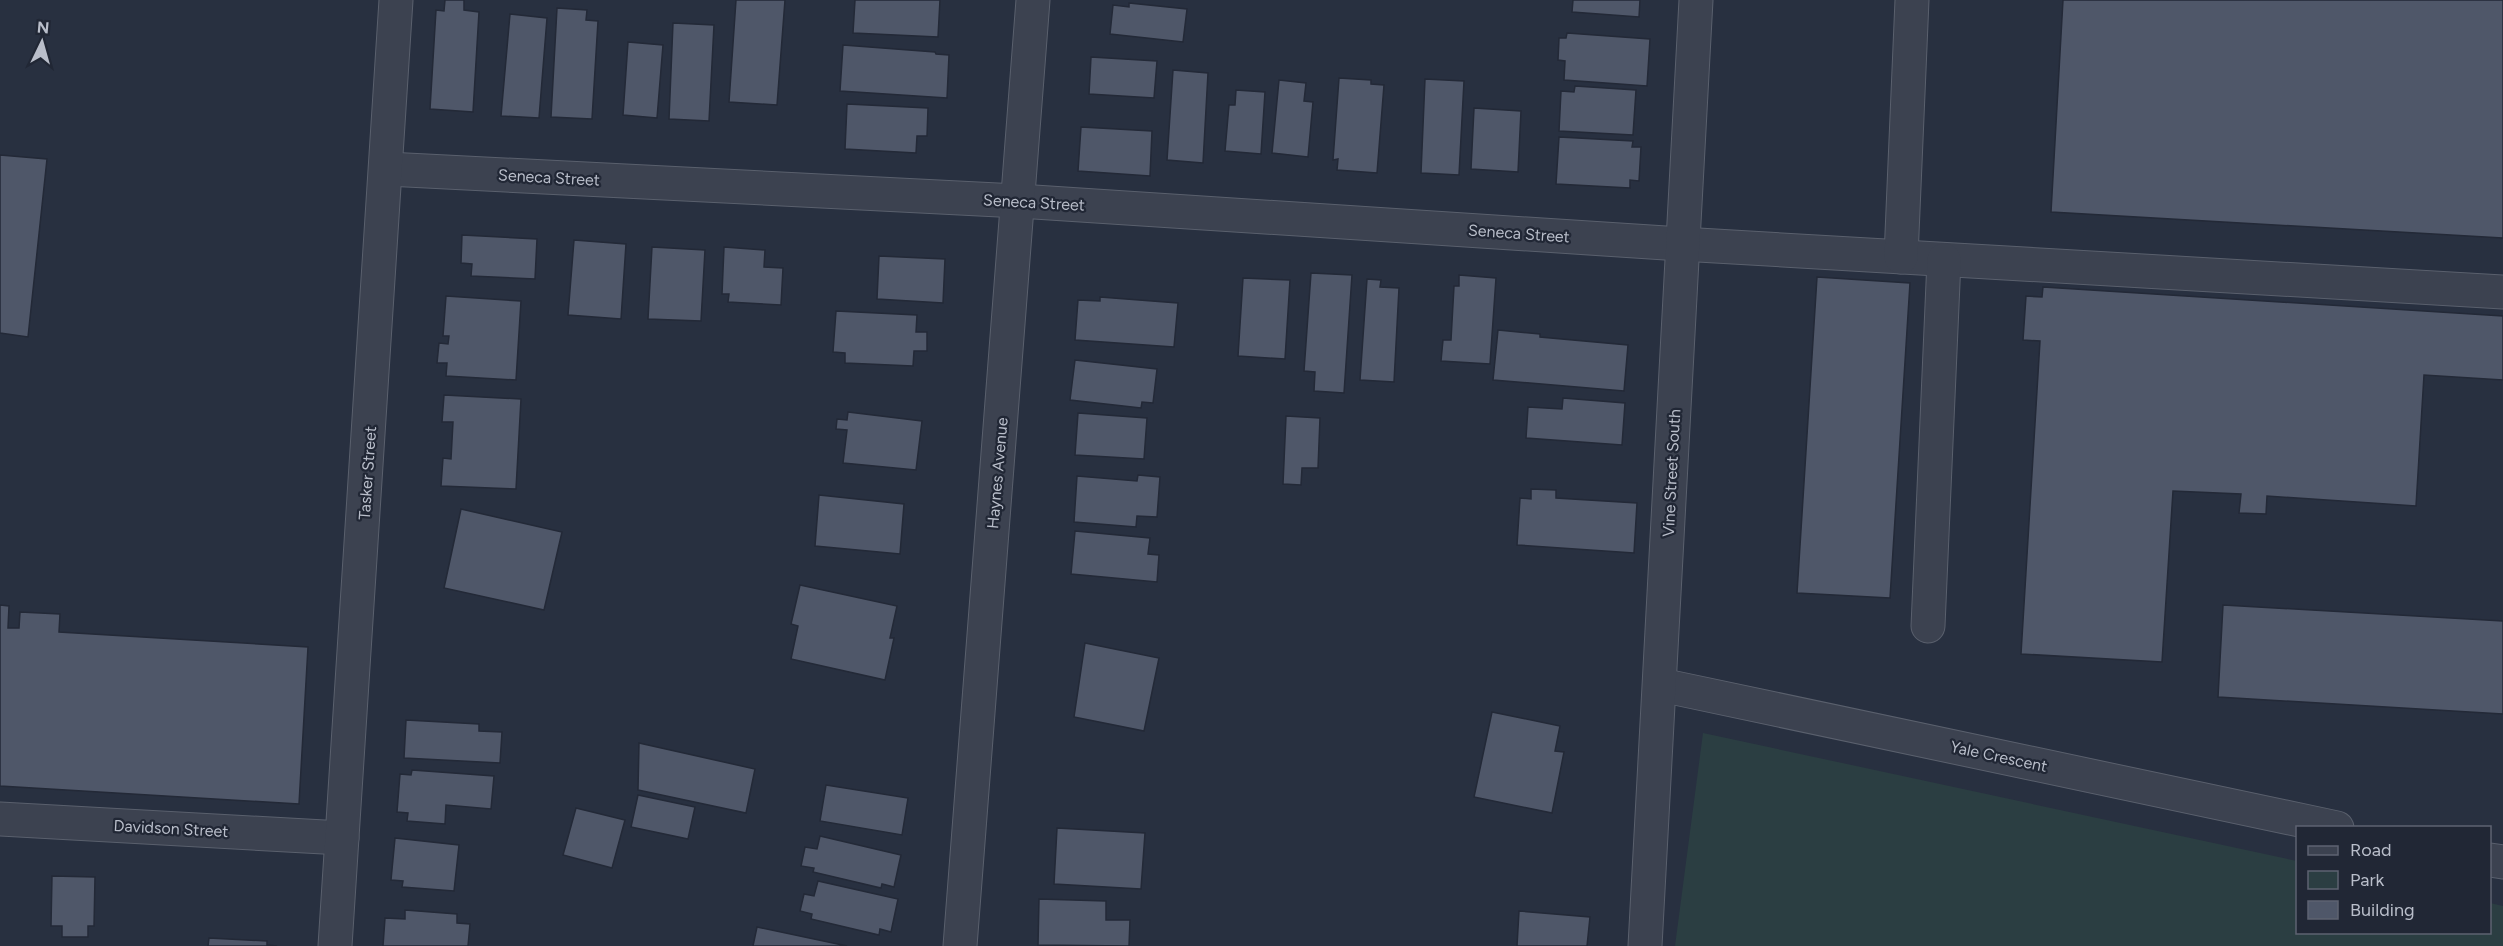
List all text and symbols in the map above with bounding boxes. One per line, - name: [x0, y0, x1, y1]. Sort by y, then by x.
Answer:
- north arrow: [12, 12, 72, 72]
- text: N: [36, 18, 50, 38]
- street label: Seneca Street: [498, 165, 600, 190]
- street label: Seneca Street: [983, 190, 1085, 215]
- street label: Seneca Street: [1468, 220, 1570, 247]
- street label: Vine Street South: [1659, 408, 1684, 538]
- street label: Haynes Avenue: [983, 416, 1012, 529]
- street label: Tasker Street: [355, 426, 380, 521]
- street label: Yale Crescent: [1949, 737, 2049, 776]
- street label: Davidson Street: [113, 816, 229, 841]
- legend: [2296, 826, 2491, 934]
- text: Road: [2350, 839, 2391, 861]
- text: Park: [2350, 869, 2385, 891]
- text: Building: [2350, 899, 2415, 921]

